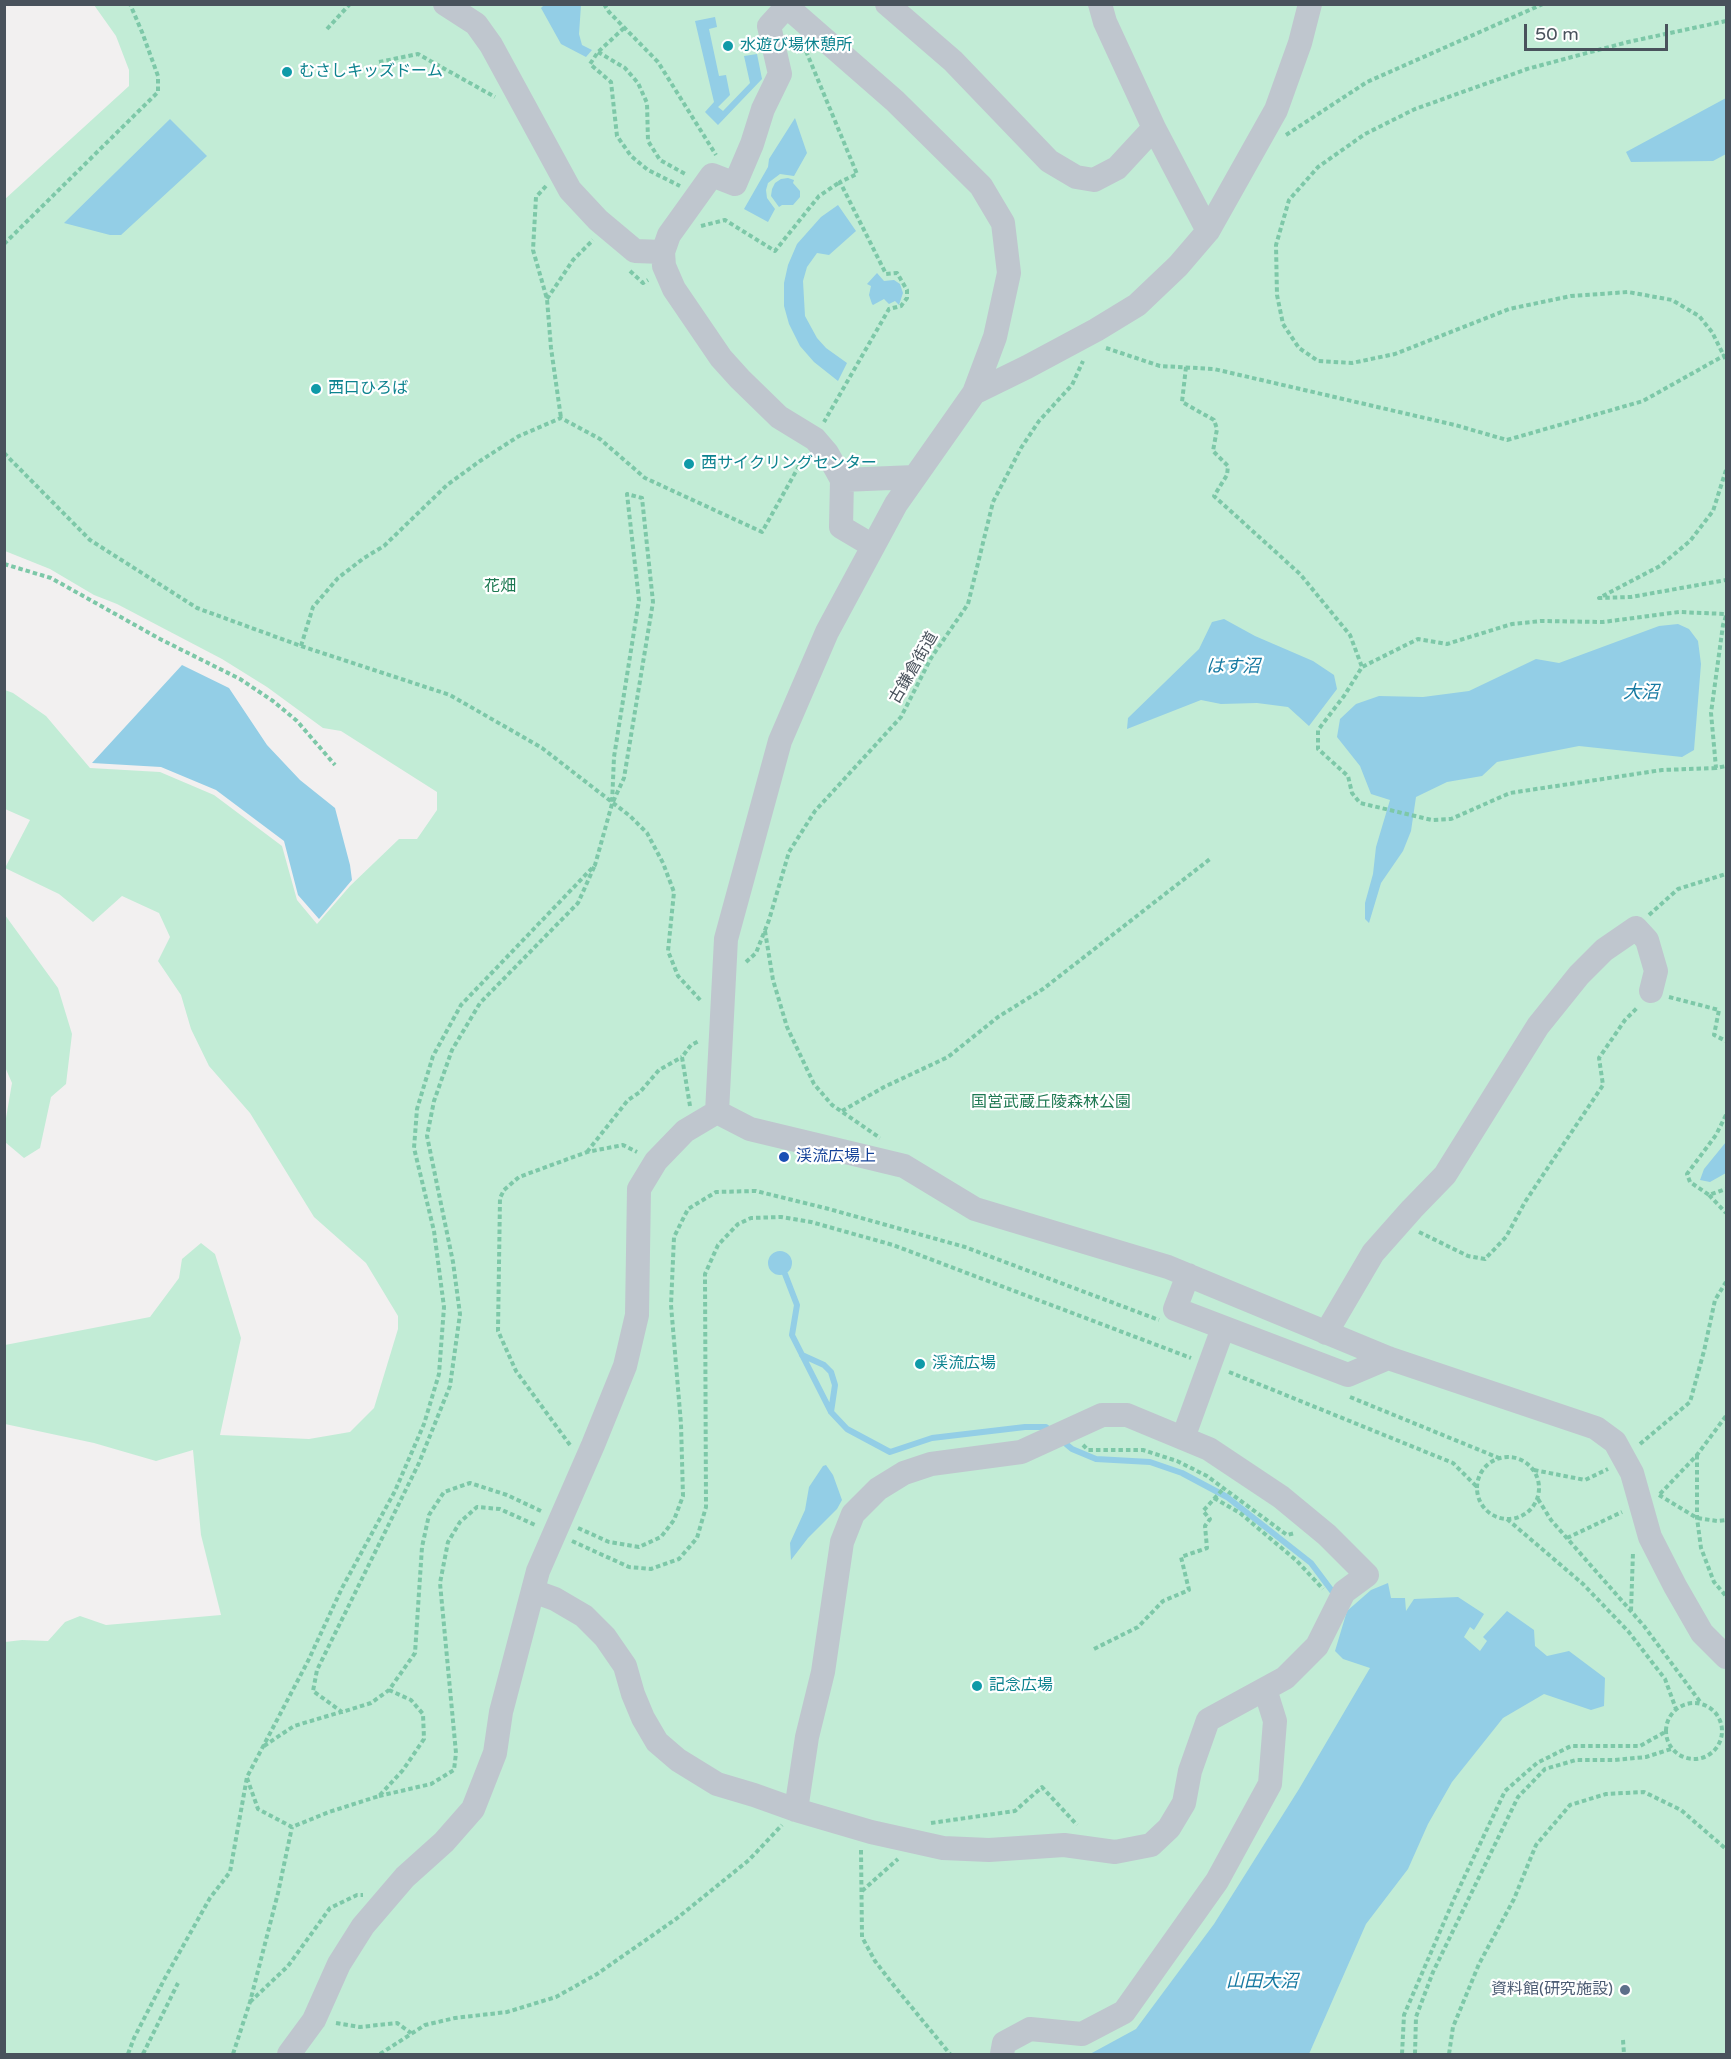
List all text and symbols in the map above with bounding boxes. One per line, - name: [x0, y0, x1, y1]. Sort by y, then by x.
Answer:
- scale bar: [1527, 12, 1671, 50]
- text: 50 m: [1535, 23, 1579, 45]
- place label: 水遊び場休憩所: [740, 36, 852, 56]
- marker: 水遊び場休憩所: [721, 39, 735, 53]
- place label: むさしキッズドーム: [299, 62, 443, 82]
- marker: むさしキッズドーム: [280, 65, 294, 79]
- place label: 西口ひろば: [328, 379, 408, 399]
- marker: 西口ひろば: [309, 382, 323, 396]
- place label: 西サイクリングセンター: [701, 454, 877, 474]
- marker: 西サイクリングセンター: [682, 457, 696, 471]
- park label: 花畑: [484, 577, 516, 597]
- street label: 古鎌倉街道: [886, 629, 942, 707]
- water label: はす沼: [1206, 656, 1260, 678]
- water label: 大沼: [1623, 682, 1659, 704]
- park label: 国営武蔵丘陵森林公園: [971, 1093, 1131, 1113]
- place label: 渓流広場上: [796, 1147, 876, 1167]
- marker: 渓流広場上: [777, 1150, 791, 1164]
- place label: 渓流広場: [932, 1354, 996, 1374]
- marker: 渓流広場: [913, 1357, 927, 1371]
- place label: 記念広場: [989, 1676, 1053, 1696]
- marker: 記念広場: [970, 1679, 984, 1693]
- water label: 山田大沼: [1226, 1971, 1298, 1993]
- place label: 資料館(研究施設): [1491, 1980, 1613, 2000]
- marker: 資料館(研究施設): [1618, 1983, 1632, 1997]

